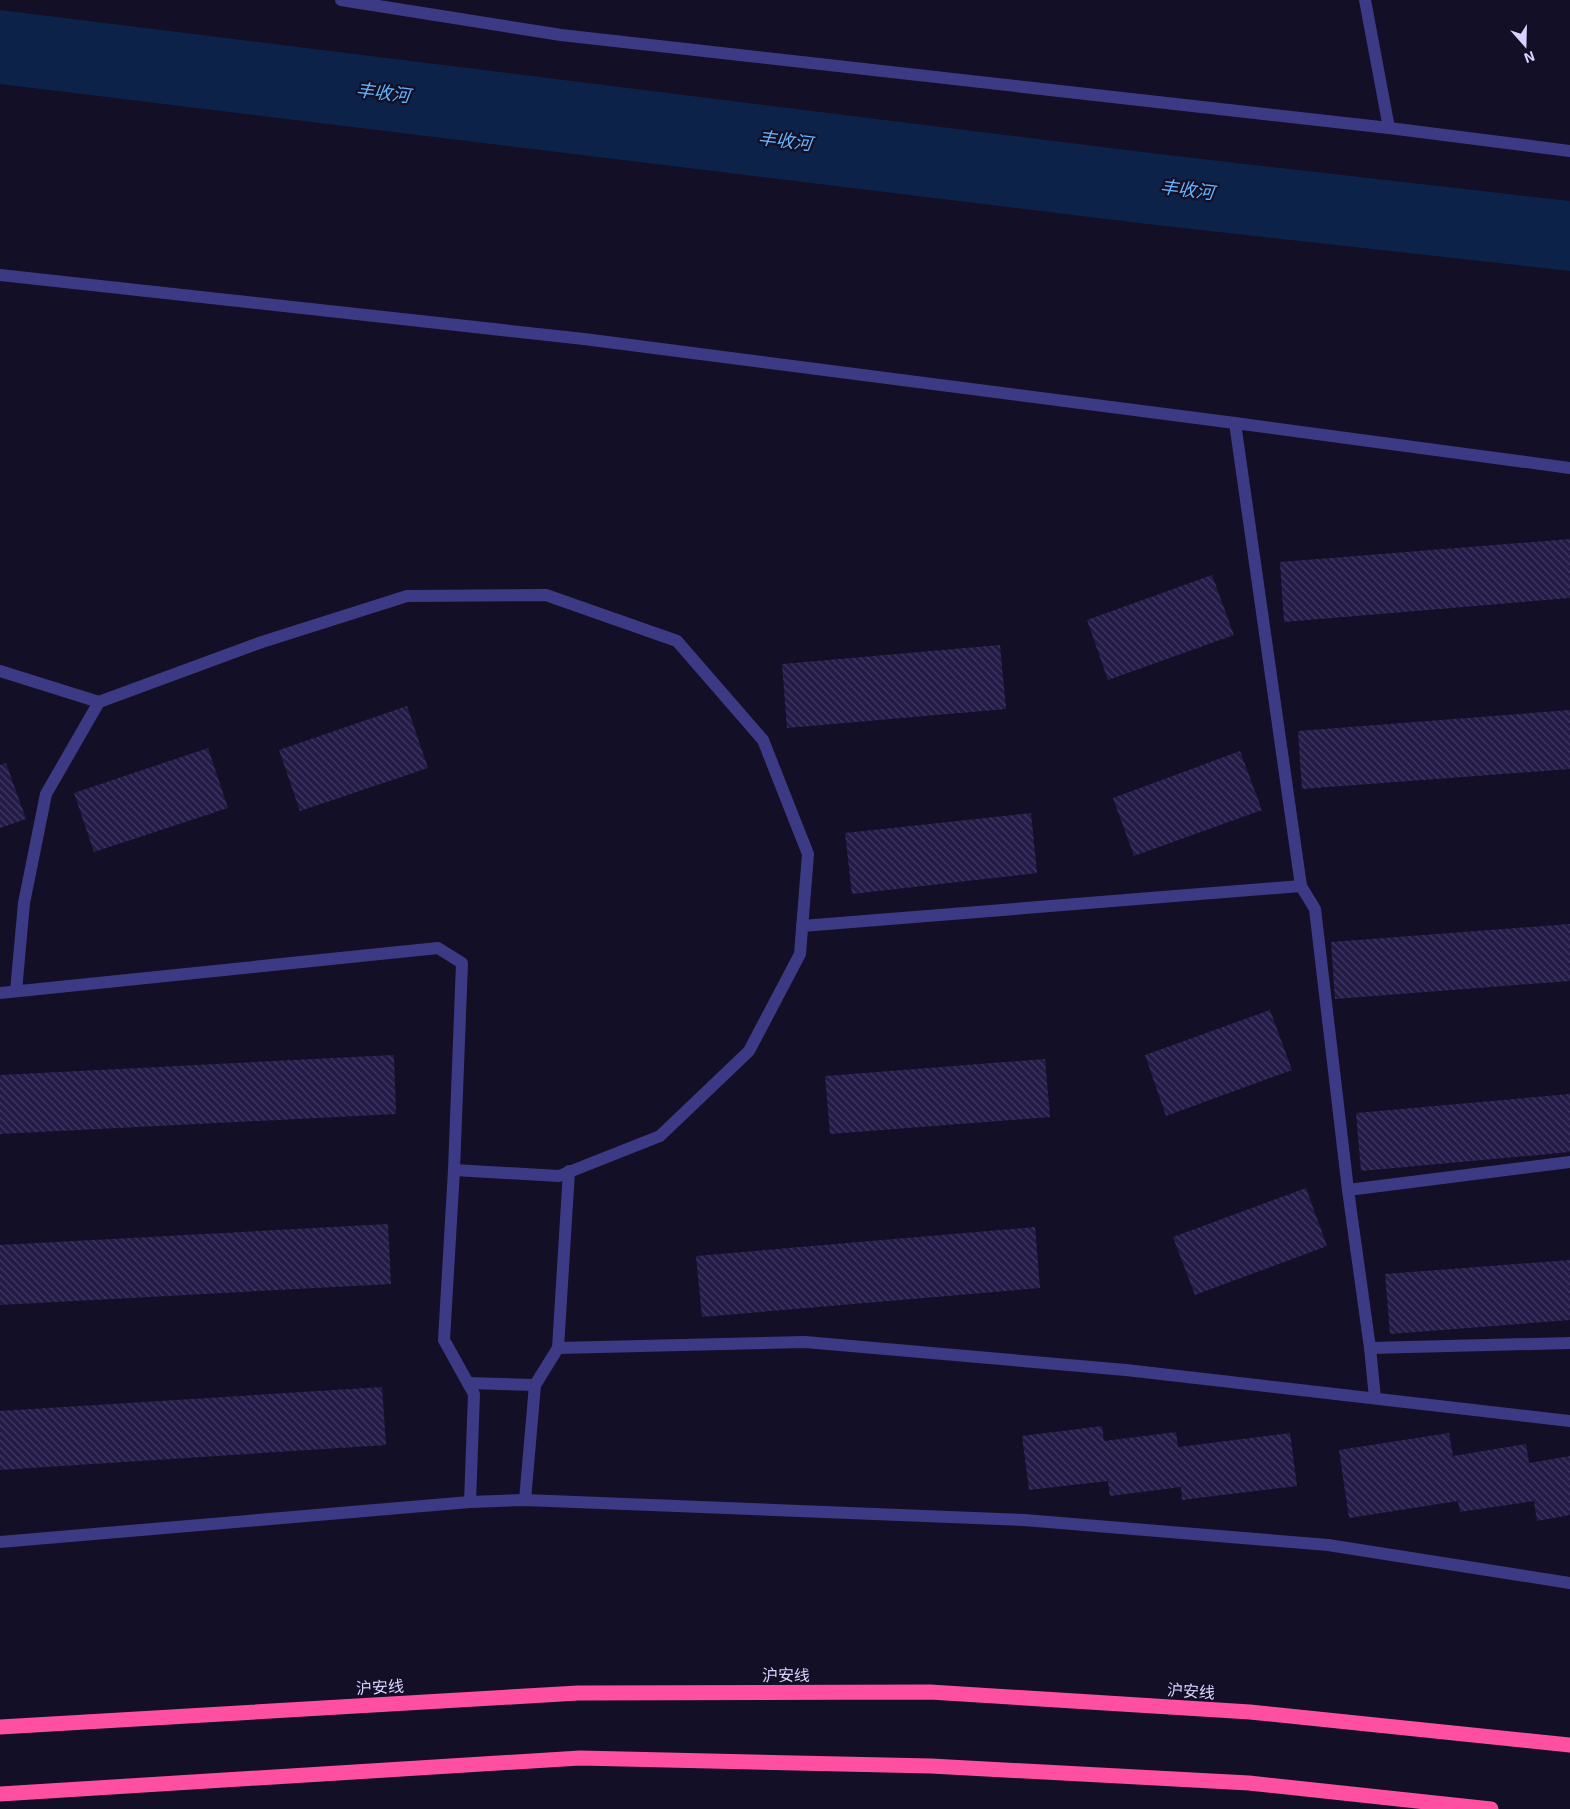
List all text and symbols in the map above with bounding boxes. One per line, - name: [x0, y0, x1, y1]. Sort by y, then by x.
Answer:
- north arrow: [1500, 20, 1550, 70]
- text: N: [1522, 48, 1537, 67]
- water label: 丰收河: [355, 78, 414, 107]
- water label: 丰收河: [757, 126, 816, 155]
- water label: 丰收河: [1159, 175, 1218, 204]
- street label: 沪安线: [762, 1665, 810, 1684]
- street label: 沪安线: [356, 1676, 404, 1697]
- street label: 沪安线: [1166, 1679, 1216, 1702]

